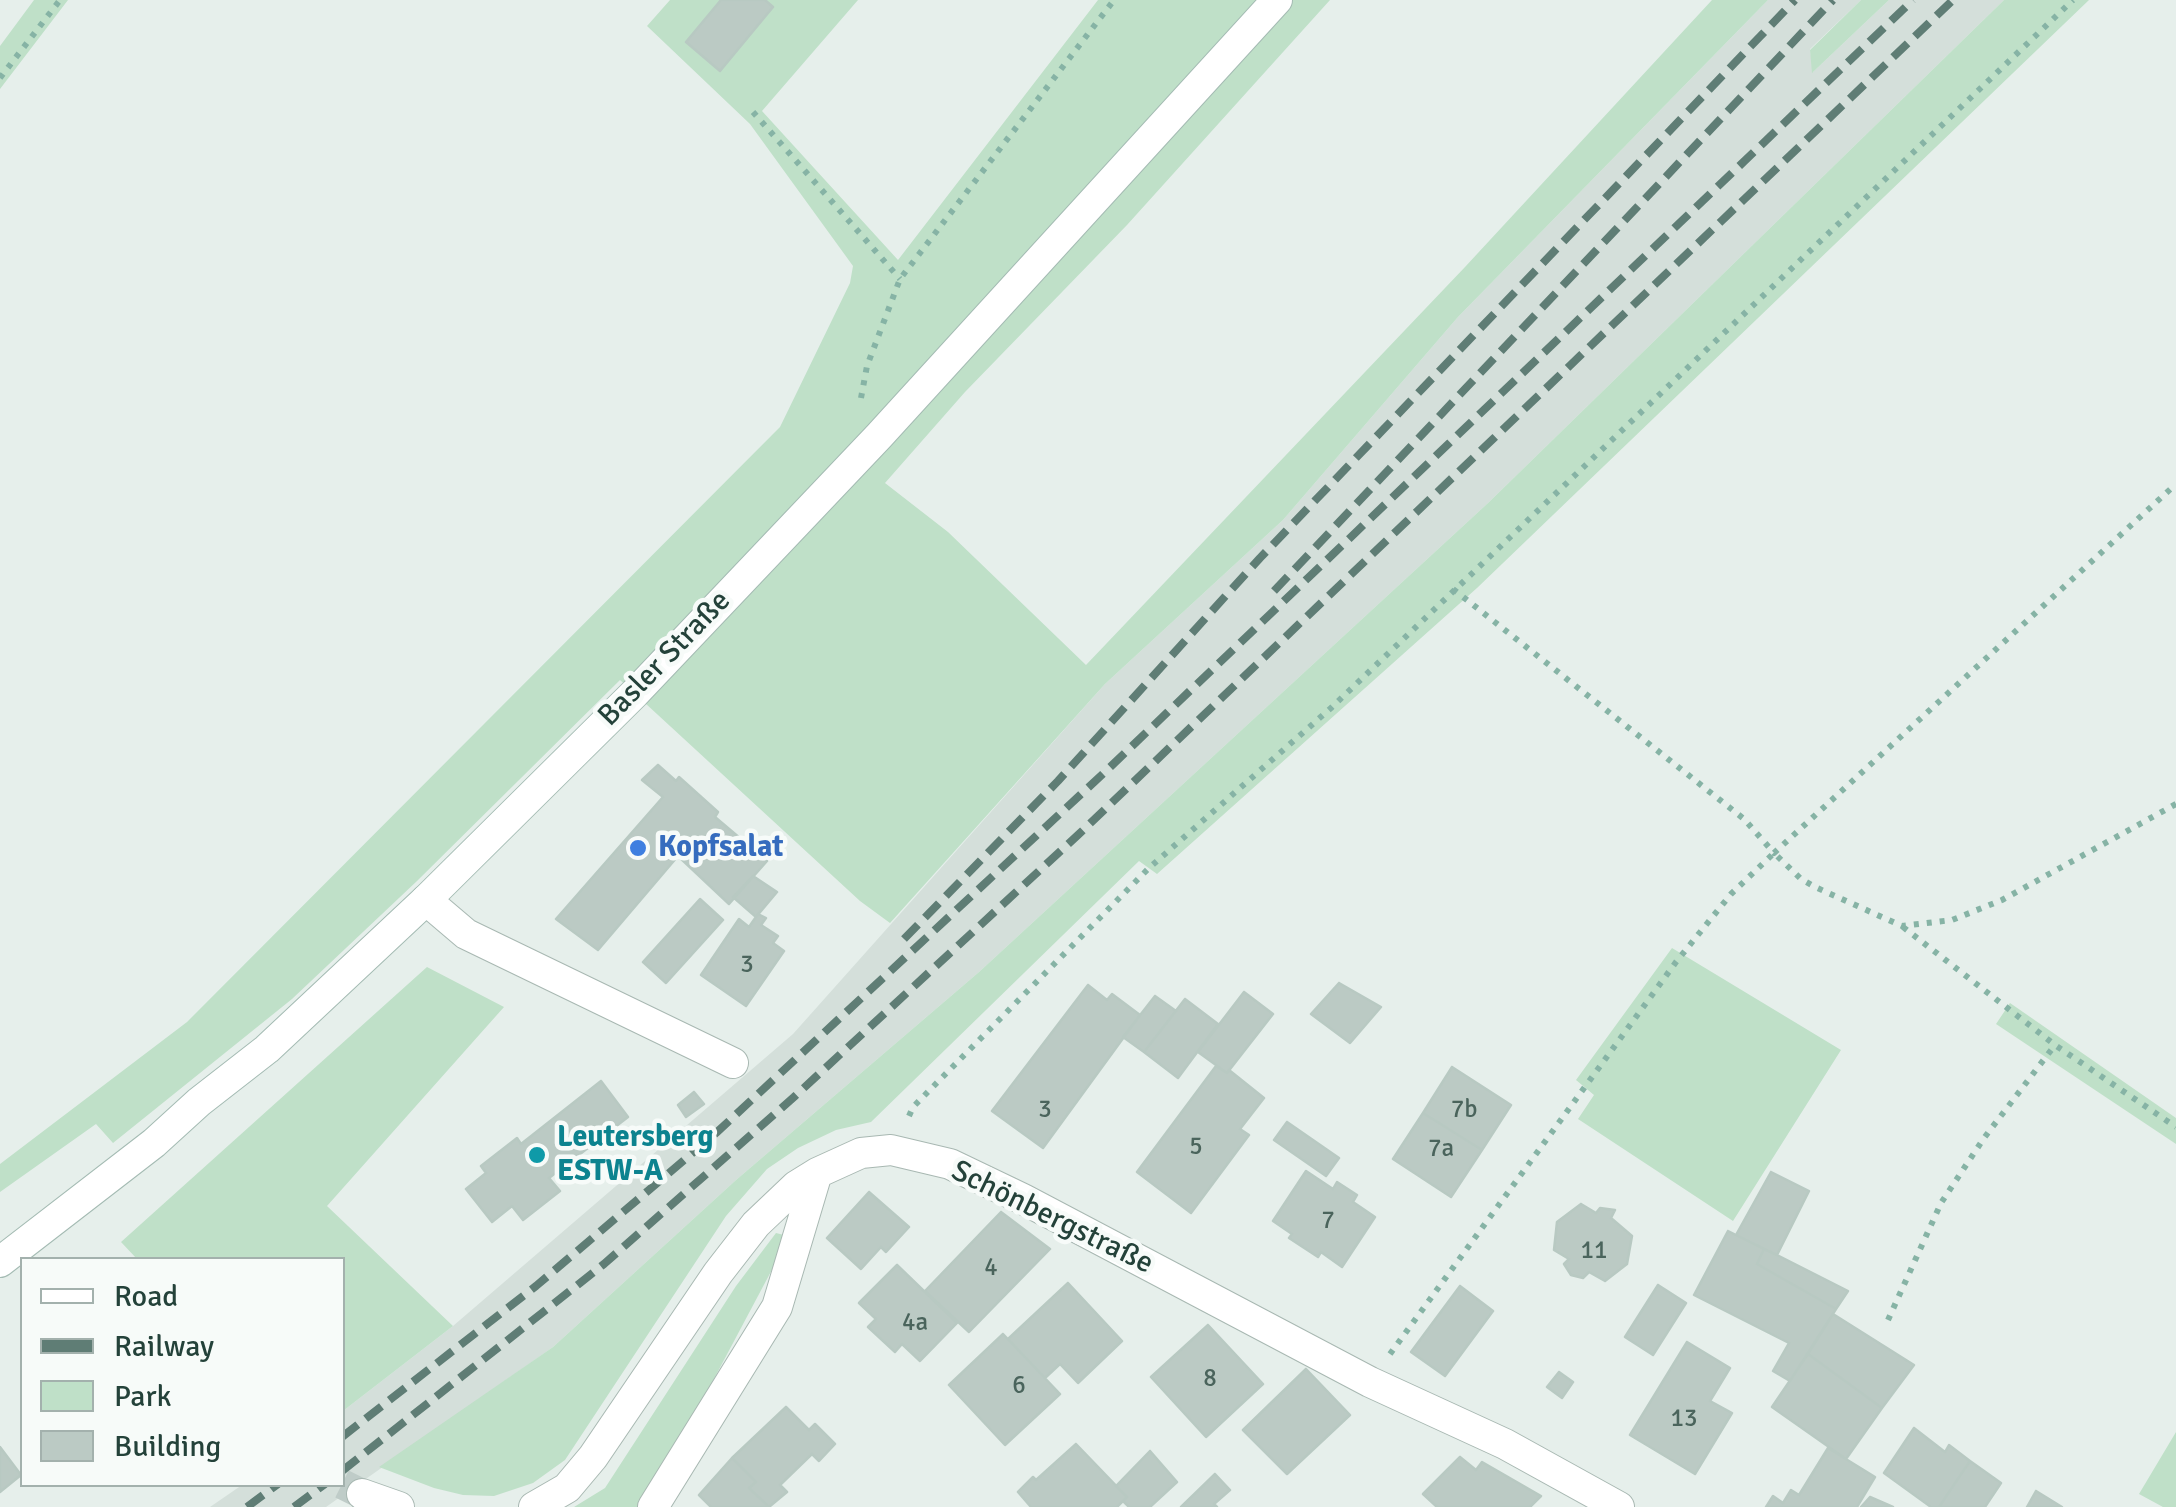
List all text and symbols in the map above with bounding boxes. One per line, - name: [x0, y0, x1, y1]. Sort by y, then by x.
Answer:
- street label: Basler Straße: [591, 584, 739, 734]
- place label: Kopfsalat: [658, 830, 783, 866]
- marker: Kopfsalat: [627, 837, 649, 859]
- house number: 3: [740, 950, 754, 980]
- house number: 3: [1038, 1095, 1052, 1125]
- house number: 7b: [1451, 1095, 1477, 1125]
- place label: Leutersberg ESTW-A: [557, 1120, 713, 1190]
- house number: 5: [1189, 1132, 1203, 1162]
- house number: 7a: [1428, 1134, 1454, 1164]
- marker: Leutersberg ESTW-A: [526, 1144, 548, 1166]
- street label: Schönbergstraße: [945, 1154, 1159, 1282]
- house number: 7: [1321, 1206, 1335, 1236]
- house number: 11: [1581, 1236, 1607, 1266]
- house number: 4: [984, 1253, 998, 1283]
- legend: [20, 1257, 345, 1487]
- text: Road: [114, 1278, 178, 1315]
- house number: 4a: [902, 1308, 928, 1338]
- text: Railway: [114, 1328, 214, 1365]
- house number: 8: [1203, 1364, 1217, 1394]
- house number: 6: [1012, 1371, 1026, 1401]
- text: Park: [114, 1378, 172, 1415]
- house number: 13: [1671, 1404, 1697, 1434]
- text: Building: [114, 1428, 221, 1465]

